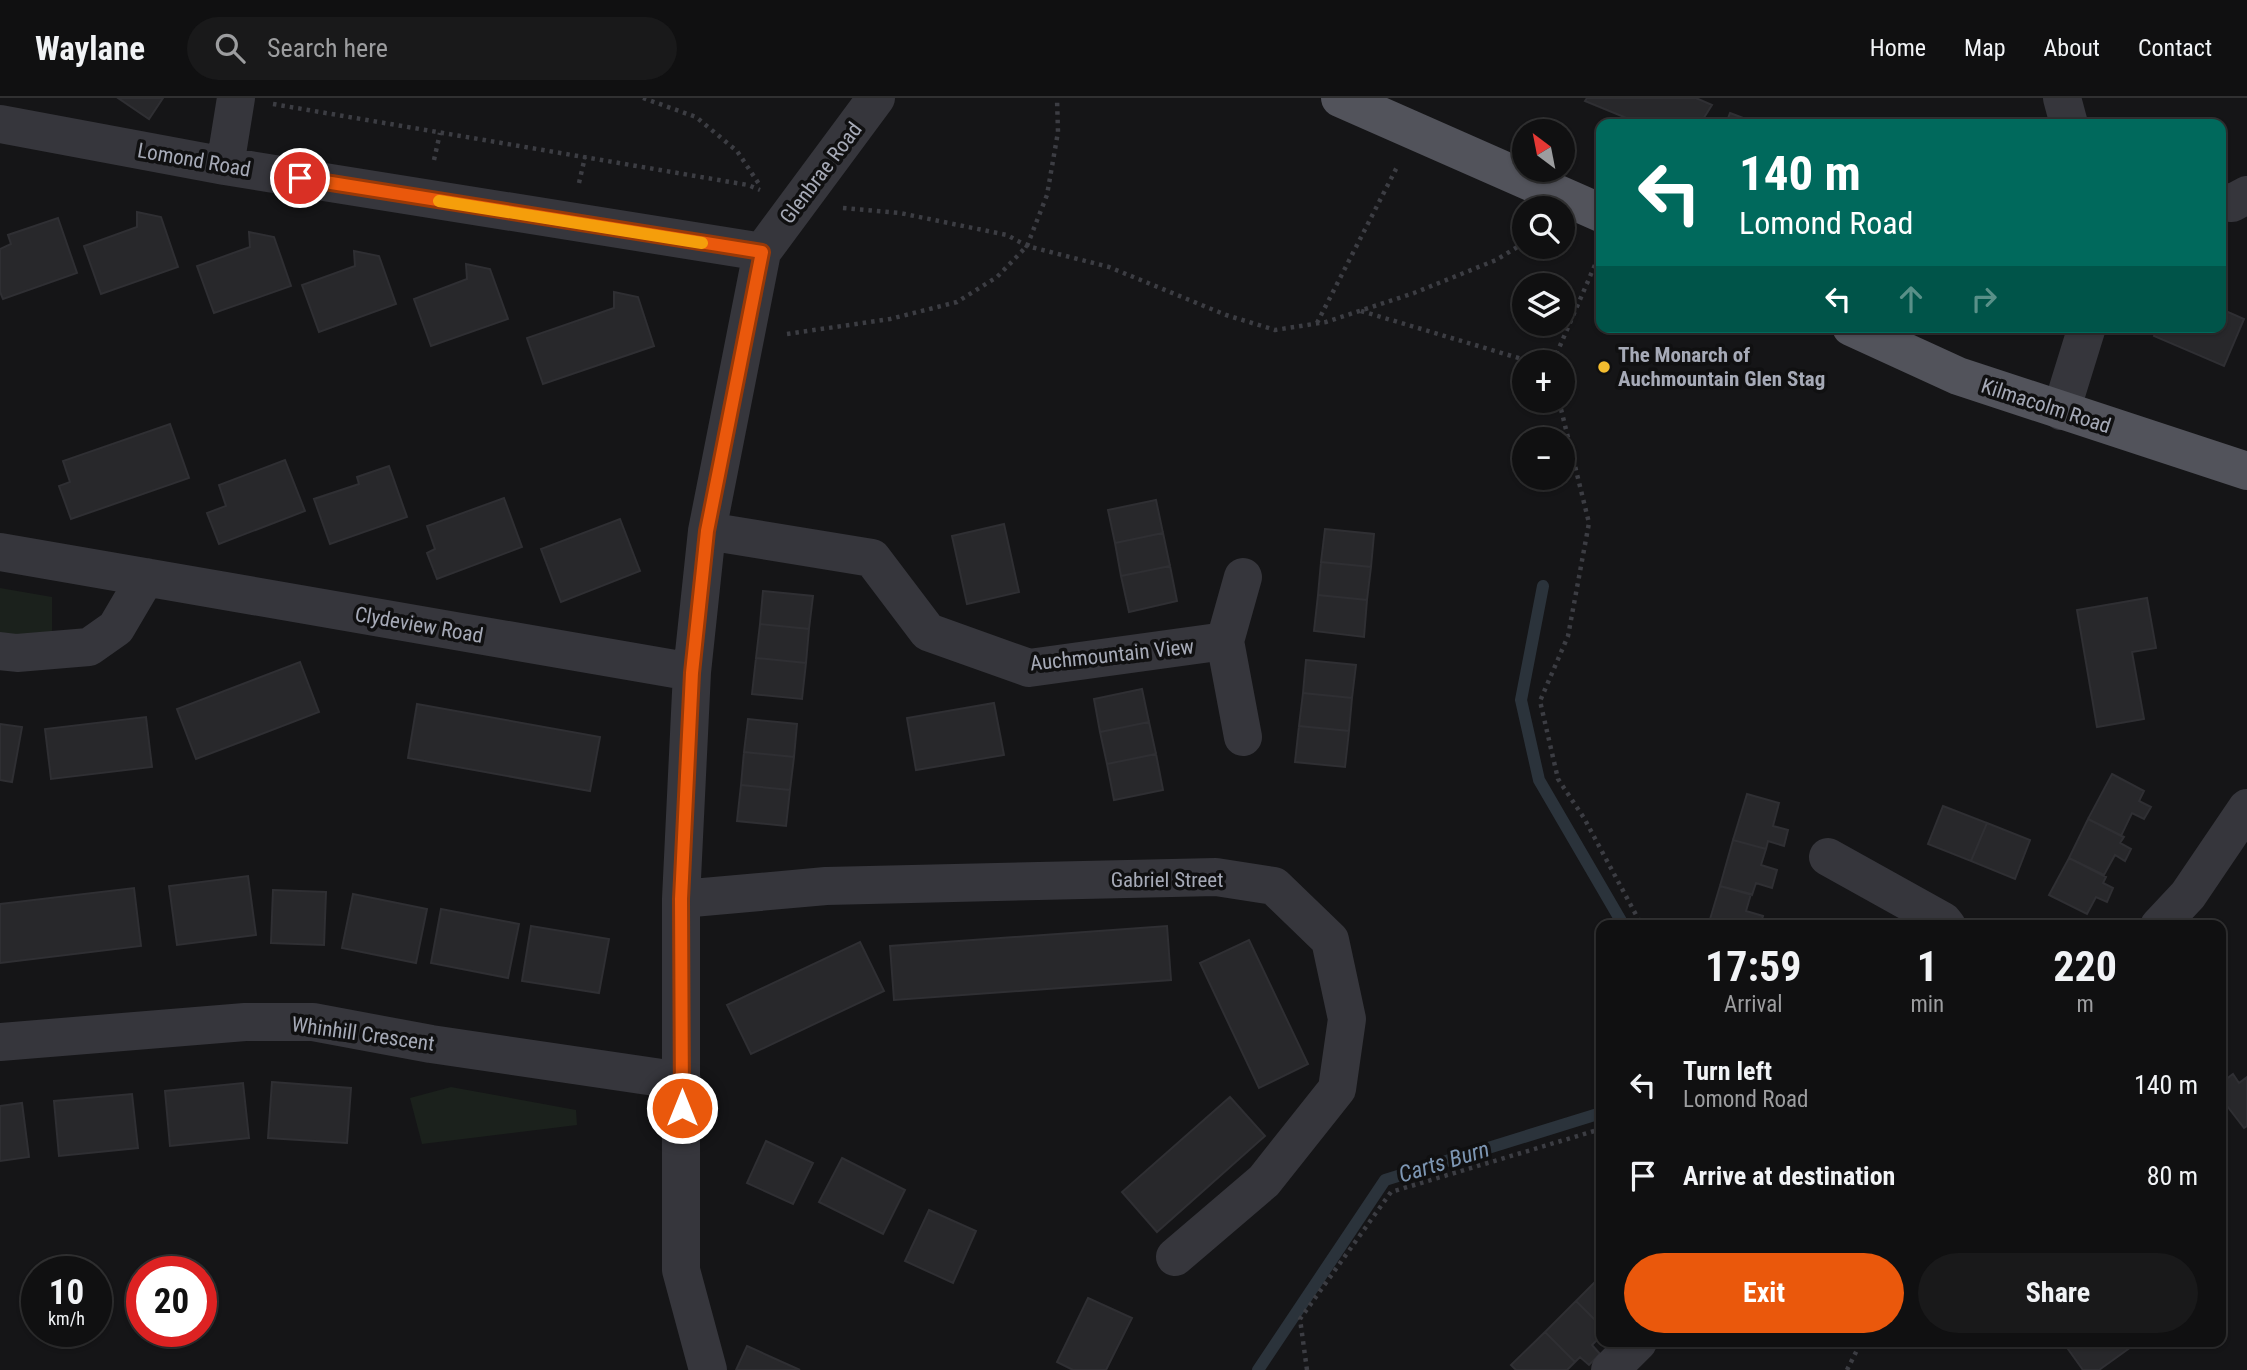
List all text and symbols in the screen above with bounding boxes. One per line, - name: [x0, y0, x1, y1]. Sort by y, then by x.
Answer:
- search box: [187, 17, 677, 80]
- text: Waylane: [35, 29, 145, 68]
- icon: search: [211, 29, 249, 67]
- text: Search here: [267, 33, 388, 63]
- text: Home: [1870, 34, 1926, 62]
- text: Map: [1964, 34, 2006, 62]
- text: About: [2044, 34, 2100, 62]
- text: Contact: [2138, 34, 2212, 62]
- street label: Glenbrae Road: [775, 118, 867, 228]
- north arrow: [1512, 119, 1575, 182]
- map controls: [1512, 119, 1575, 490]
- street label: Lomond Road: [136, 138, 252, 182]
- text: 140 m: [1739, 145, 1861, 202]
- icon: left: [1624, 147, 1715, 238]
- pin: [270, 148, 330, 208]
- icon: arrive: [281, 159, 319, 197]
- button: search: [1512, 196, 1575, 259]
- text: Lomond Road: [1739, 204, 1913, 242]
- button: layers: [1512, 273, 1575, 336]
- icon: left: [1819, 280, 1857, 318]
- icon: ahead: [1892, 280, 1930, 318]
- icon: right: [1965, 280, 2003, 318]
- place label: The Monarch of Auchmountain Glen Stag: [1618, 343, 1825, 391]
- button: +: [1512, 350, 1575, 413]
- marker: The Monarch of Auchmountain Glen Stag: [1596, 359, 1612, 375]
- street label: Kilmacolm Road: [1978, 374, 2114, 438]
- button: −: [1512, 427, 1575, 490]
- street label: Clydeview Road: [353, 602, 485, 648]
- street label: Auchmountain View: [1029, 634, 1196, 676]
- street label: Gabriel Street: [1111, 868, 1223, 892]
- text: 17:59: [1705, 942, 1801, 991]
- text: 1: [1917, 942, 1938, 991]
- text: 220: [2053, 942, 2117, 991]
- text: Arrival: [1724, 991, 1782, 1018]
- text: min: [1910, 991, 1944, 1018]
- text: m: [2076, 991, 2094, 1018]
- street label: Whinhill Crescent: [290, 1012, 436, 1056]
- text: Turn left: [1683, 1056, 1772, 1086]
- icon: left: [1624, 1066, 1662, 1104]
- text: 140 m: [2134, 1070, 2198, 1100]
- position arrow: [645, 1071, 719, 1145]
- text: Lomond Road: [1683, 1086, 1808, 1113]
- water label: Carts Burn: [1395, 1135, 1493, 1189]
- icon: arrive: [1624, 1157, 1662, 1195]
- text: Arrive at destination: [1683, 1161, 1895, 1191]
- text: 80 m: [2147, 1161, 2198, 1191]
- button: Exit: [1624, 1253, 1904, 1333]
- button: Share: [1918, 1253, 2198, 1333]
- speed limit sign: 20: [126, 1256, 217, 1347]
- text: 10: [49, 1272, 84, 1313]
- text: km/h: [48, 1308, 85, 1329]

